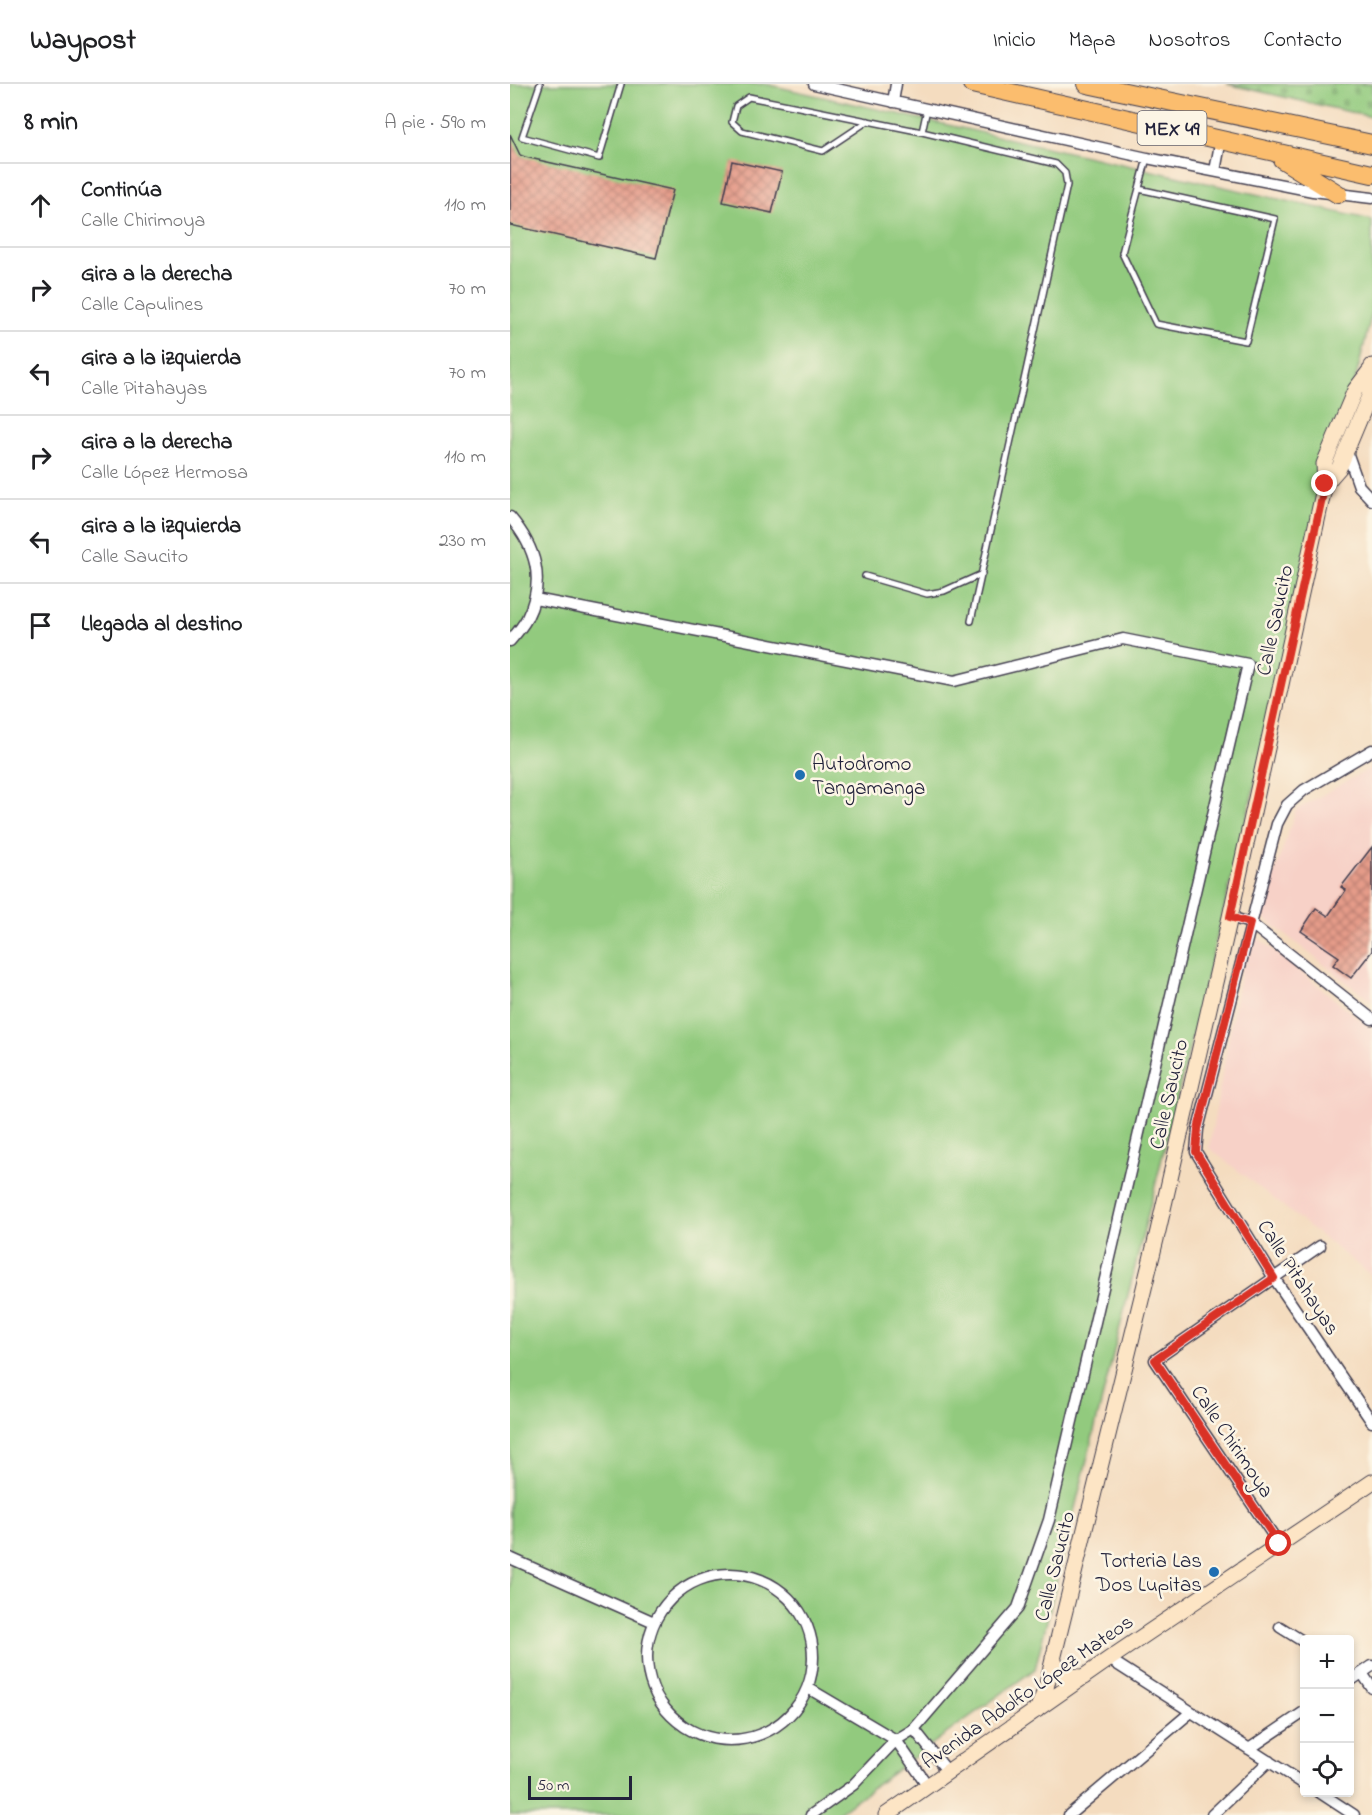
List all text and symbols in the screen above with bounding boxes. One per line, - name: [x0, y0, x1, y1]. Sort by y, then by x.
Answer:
- text: Waypost: [30, 21, 136, 62]
- text: Inicio: [993, 26, 1036, 56]
- text: Mapa: [1069, 26, 1116, 56]
- text: Nosotros: [1149, 26, 1231, 56]
- text: Contacto: [1264, 26, 1342, 56]
- text: 8 min: [24, 104, 78, 142]
- text: A pie · 590 m: [384, 109, 486, 138]
- road number: MEX 49: [1138, 111, 1206, 145]
- text: Continúa: [81, 175, 162, 207]
- icon: ahead: [24, 189, 57, 222]
- text: 110 m: [444, 191, 486, 220]
- text: Calle Chirimoya: [81, 207, 205, 236]
- text: Gira a la derecha: [81, 259, 232, 291]
- icon: right: [24, 273, 57, 306]
- text: 70 m: [449, 275, 486, 304]
- text: Calle Capulines: [81, 291, 203, 320]
- text: Gira a la izquierda: [81, 343, 241, 375]
- icon: left: [24, 357, 57, 390]
- text: 70 m: [449, 359, 486, 388]
- text: Calle Pitahayas: [81, 375, 207, 404]
- text: Gira a la derecha: [81, 427, 232, 459]
- icon: right: [24, 441, 57, 474]
- text: 110 m: [444, 443, 486, 472]
- text: Calle López Hermosa: [81, 459, 248, 488]
- route end: [1311, 470, 1337, 496]
- text: Gira a la izquierda: [81, 511, 241, 543]
- icon: left: [24, 525, 57, 558]
- text: 230 m: [439, 527, 486, 556]
- text: Calle Saucito: [81, 543, 188, 572]
- street label: Calle Saucito: [1250, 562, 1302, 679]
- icon: arrive: [24, 609, 57, 642]
- text: Llegada al destino: [81, 609, 242, 641]
- place label: Autodromo Tangamanga: [812, 750, 925, 806]
- marker: Autodromo Tangamanga: [793, 768, 807, 782]
- street label: Calle Saucito: [1143, 1036, 1197, 1153]
- street label: Calle Pitahayas: [1247, 1214, 1346, 1343]
- street label: Calle Chirimoya: [1181, 1380, 1280, 1506]
- street label: Calle Saucito: [1028, 1508, 1084, 1625]
- route start: [1265, 1530, 1291, 1556]
- place label: Torteria Las Dos Lupitas: [1095, 1547, 1202, 1601]
- marker: Torteria Las Dos Lupitas: [1207, 1565, 1221, 1579]
- street label: Avenida Adolfo López Mateos: [916, 1608, 1140, 1777]
- map controls: [1300, 1635, 1354, 1797]
- button: +: [1300, 1635, 1354, 1689]
- button: −: [1300, 1689, 1354, 1743]
- button: locate: [1300, 1743, 1354, 1797]
- scale bar: [528, 1773, 632, 1800]
- text: 50 m: [537, 1774, 569, 1798]

